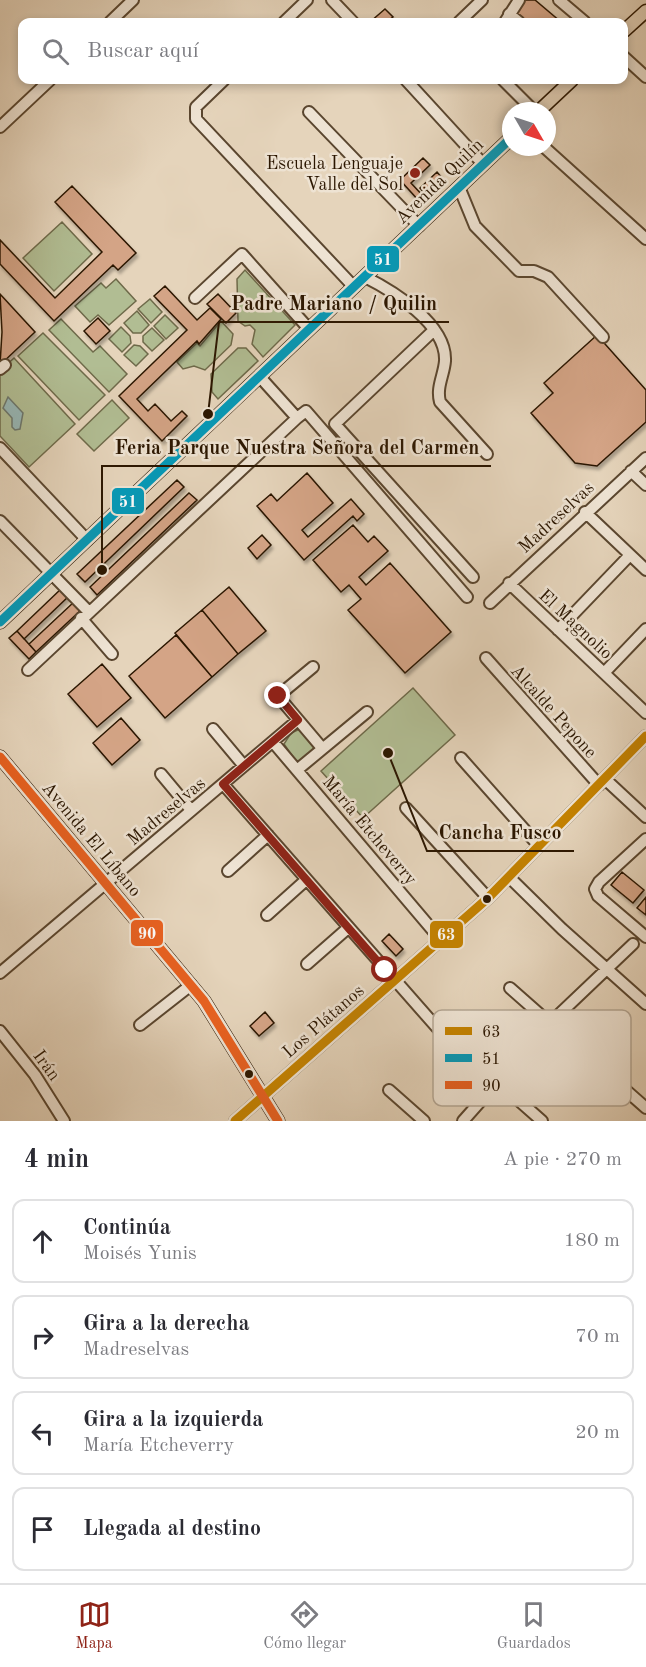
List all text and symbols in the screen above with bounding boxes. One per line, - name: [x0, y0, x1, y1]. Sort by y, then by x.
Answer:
- search box: [18, 18, 628, 84]
- icon: search: [39, 35, 72, 68]
- text: Buscar aquí: [87, 40, 199, 62]
- north arrow: [502, 102, 556, 156]
- street label: Avenida Quilín: [392, 135, 487, 228]
- place label: Escuela Lenguaje Valle del Sol: [266, 155, 403, 194]
- marker: Escuela Lenguaje Valle del Sol: [408, 166, 422, 180]
- line badge: 51: [366, 245, 400, 273]
- text: 51: [374, 253, 392, 269]
- callout: Padre Mariano / Quilin: [219, 284, 449, 322]
- text: Padre Mariano / Quilin: [231, 295, 437, 315]
- callout: Feria Parque Nuestra Señora del Carmen: [102, 428, 491, 466]
- text: Feria Parque Nuestra Señora del Carmen: [115, 439, 479, 459]
- street label: Madreselvas: [516, 478, 598, 557]
- line badge: 51: [111, 487, 145, 515]
- text: 51: [119, 495, 137, 511]
- street label: El Magnolio: [535, 586, 616, 663]
- street label: Alcalde Pepone: [507, 662, 600, 762]
- route end: [264, 682, 290, 708]
- street label: María Etcheverry: [319, 773, 420, 889]
- street label: Madreselvas: [124, 774, 209, 849]
- street label: Avenida El Líbano: [38, 779, 144, 900]
- callout: Cancha Fusco: [427, 813, 574, 851]
- text: Cancha Fusco: [438, 824, 562, 844]
- unlabelled marker: [481, 893, 493, 905]
- line badge: 90: [130, 919, 164, 947]
- line badge: 63: [429, 920, 464, 949]
- text: 90: [138, 927, 156, 943]
- text: 63: [437, 928, 455, 944]
- route start: [371, 956, 397, 982]
- street label: Los Plátanos: [279, 982, 368, 1062]
- legend: [433, 1010, 631, 1106]
- text: 63: [482, 1025, 501, 1041]
- street label: Irán: [29, 1047, 63, 1084]
- text: 51: [482, 1052, 501, 1068]
- unlabelled marker: [243, 1068, 255, 1080]
- text: 90: [482, 1079, 501, 1095]
- text: 4 min: [24, 1147, 89, 1173]
- text: A pie · 270 m: [503, 1150, 622, 1170]
- text: Continúa: [83, 1217, 171, 1239]
- icon: ahead: [26, 1225, 59, 1258]
- text: 180 m: [564, 1231, 620, 1251]
- text: Moisés Yunis: [83, 1244, 197, 1264]
- text: Gira a la derecha: [83, 1313, 250, 1335]
- icon: right: [26, 1321, 59, 1354]
- text: 70 m: [575, 1327, 620, 1347]
- text: Madreselvas: [83, 1340, 189, 1360]
- text: Gira a la izquierda: [83, 1409, 263, 1431]
- icon: left: [26, 1417, 59, 1450]
- text: 20 m: [575, 1423, 620, 1443]
- text: María Etcheverry: [83, 1436, 234, 1456]
- icon: arrive: [26, 1513, 59, 1546]
- text: Llegada al destino: [83, 1518, 261, 1540]
- tab: Mapa: [75, 1598, 113, 1654]
- tab: Cómo llegar: [263, 1598, 346, 1654]
- tab: Guardados: [497, 1598, 571, 1654]

